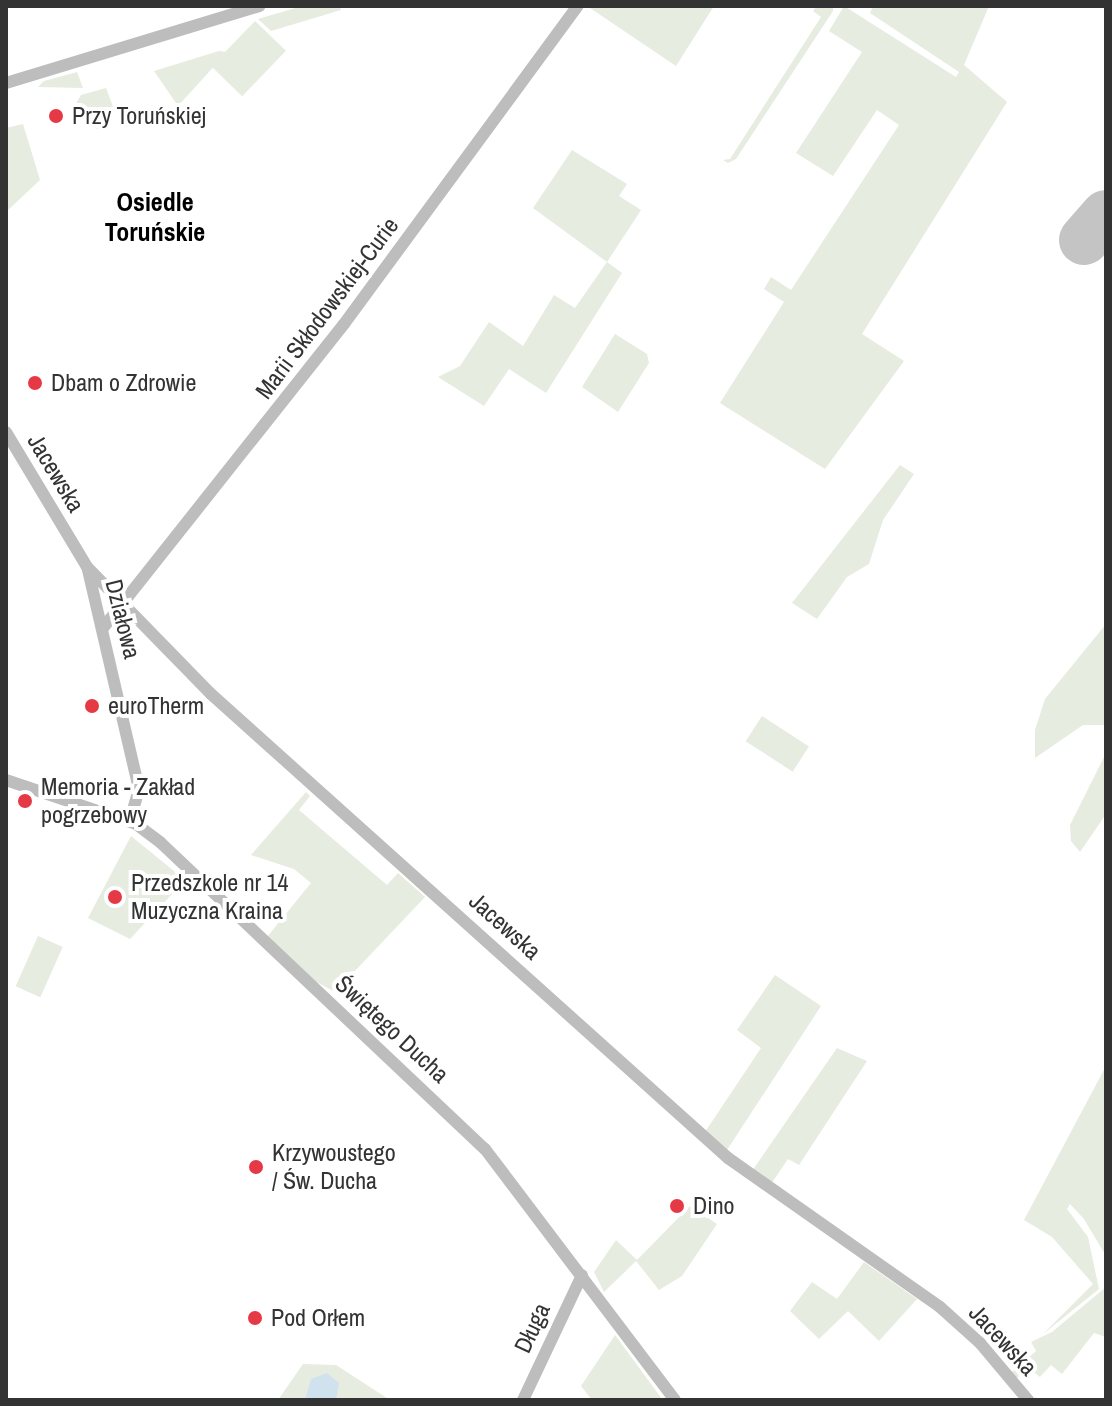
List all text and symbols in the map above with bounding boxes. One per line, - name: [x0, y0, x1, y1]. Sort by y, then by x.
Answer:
- place label: Przy Toruńskiej: [72, 102, 207, 130]
- marker: Przy Toruńskiej: [47, 107, 65, 125]
- district label: Osiedle Toruńskie: [105, 186, 205, 248]
- street label: Marii Skłodowskiej-Curie: [249, 212, 405, 404]
- place label: Dbam o Zdrowie: [51, 369, 196, 397]
- marker: Dbam o Zdrowie: [26, 374, 44, 392]
- street label: Jacewska: [21, 429, 91, 517]
- street label: Działowa: [99, 576, 147, 662]
- place label: euroTherm: [108, 692, 204, 720]
- marker: euroTherm: [83, 697, 101, 715]
- place label: Memoria - Zakład pogrzebowy: [41, 773, 195, 829]
- marker: Memoria - Zakład pogrzebowy: [16, 792, 34, 810]
- place label: Przedszkole nr 14 Muzyczna Kraina: [131, 869, 289, 925]
- street label: Jacewska: [463, 886, 547, 966]
- marker: Przedszkole nr 14 Muzyczna Kraina: [106, 888, 124, 906]
- street label: Świętego Ducha: [329, 969, 455, 1089]
- place label: Krzywoustego / Św. Ducha: [272, 1139, 396, 1195]
- marker: Krzywoustego / Św. Ducha: [247, 1158, 265, 1176]
- place label: Dino: [693, 1192, 735, 1220]
- marker: Dino: [668, 1197, 686, 1215]
- street label: Długa: [508, 1299, 556, 1357]
- street label: Jacewska: [963, 1299, 1043, 1381]
- place label: Pod Orłem: [271, 1304, 365, 1332]
- marker: Pod Orłem: [246, 1309, 264, 1327]

